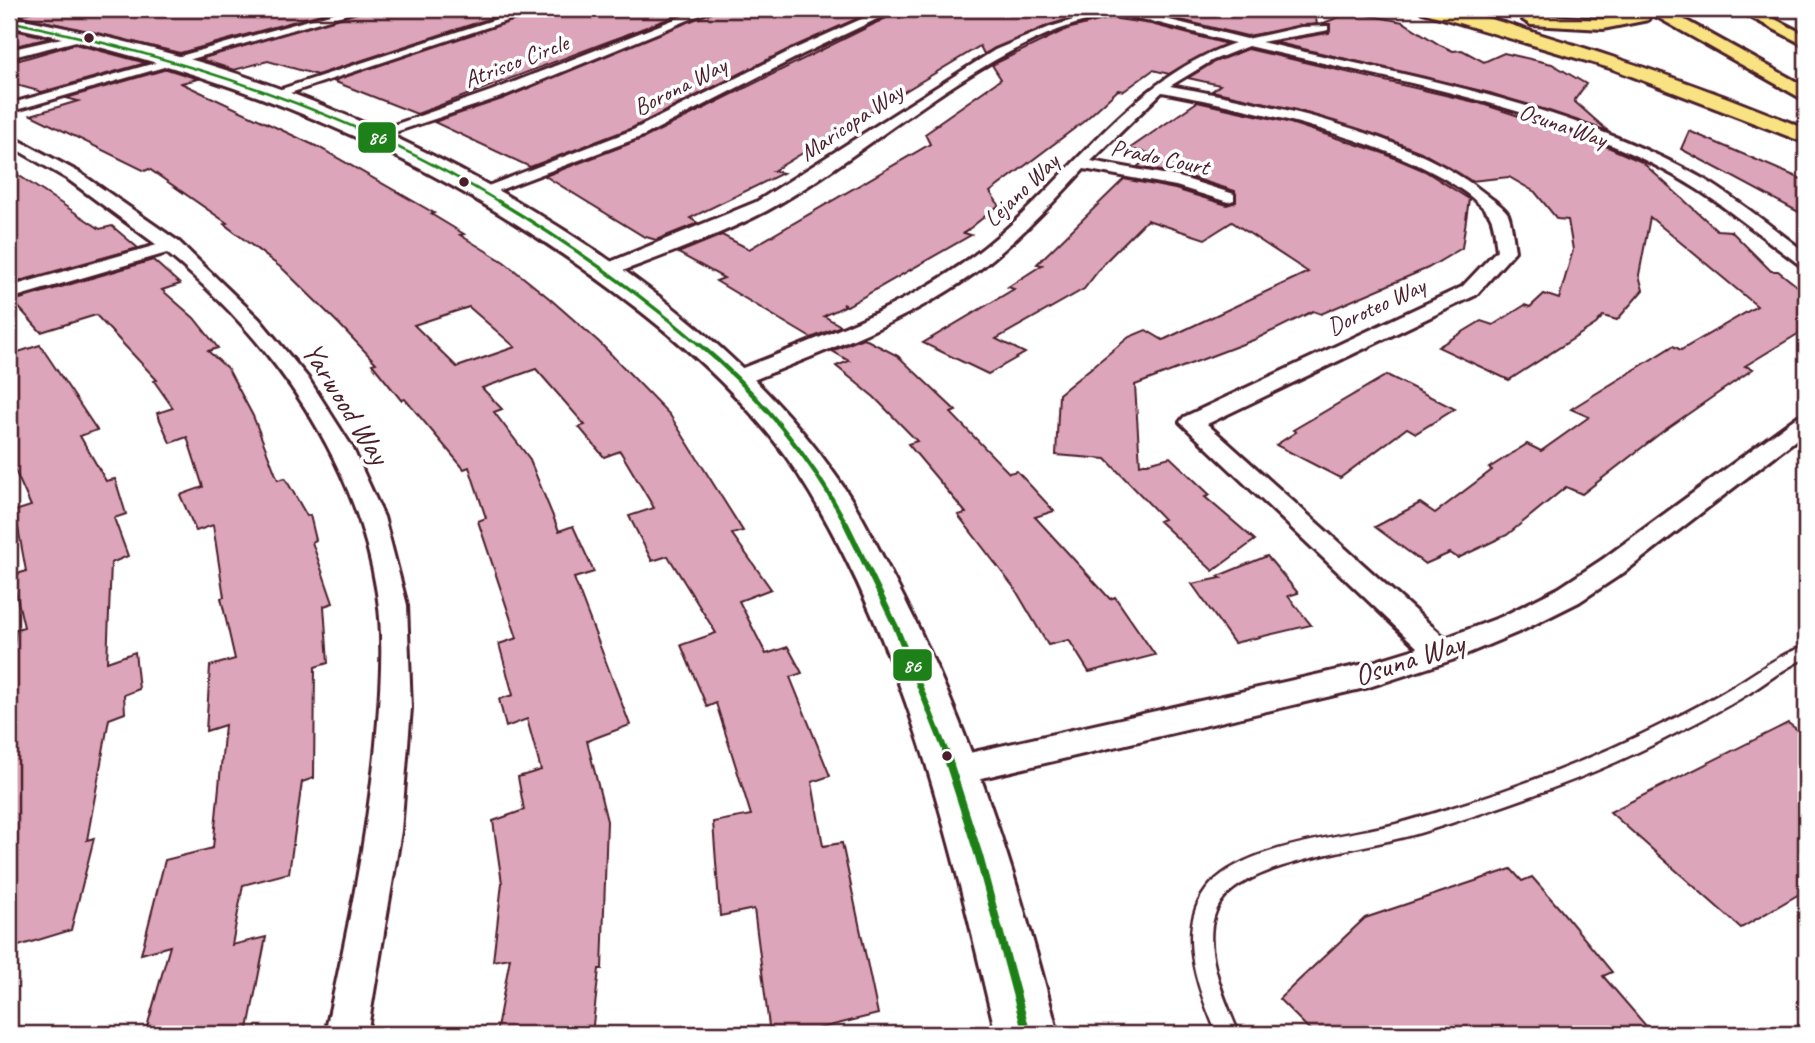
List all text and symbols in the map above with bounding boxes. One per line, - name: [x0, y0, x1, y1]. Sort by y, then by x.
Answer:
- street label: Atrisco Circle: [460, 27, 574, 95]
- unlabelled marker: [82, 31, 96, 45]
- street label: Borona Way: [628, 49, 733, 122]
- street label: Maricopa Way: [794, 75, 910, 167]
- street label: Osuna Way: [1515, 96, 1612, 155]
- line badge: 86: [357, 121, 397, 154]
- text: 86: [368, 126, 388, 150]
- street label: Prado Court: [1108, 132, 1214, 182]
- street label: Lejano Way: [977, 145, 1066, 233]
- unlabelled marker: [457, 175, 471, 189]
- street label: Doroteo Way: [1322, 269, 1431, 342]
- street label: Yarwood Way: [294, 335, 400, 474]
- street label: Osuna Way: [1349, 623, 1471, 695]
- line badge: 86: [892, 648, 933, 682]
- text: 86: [903, 654, 923, 678]
- unlabelled marker: [940, 749, 954, 763]

